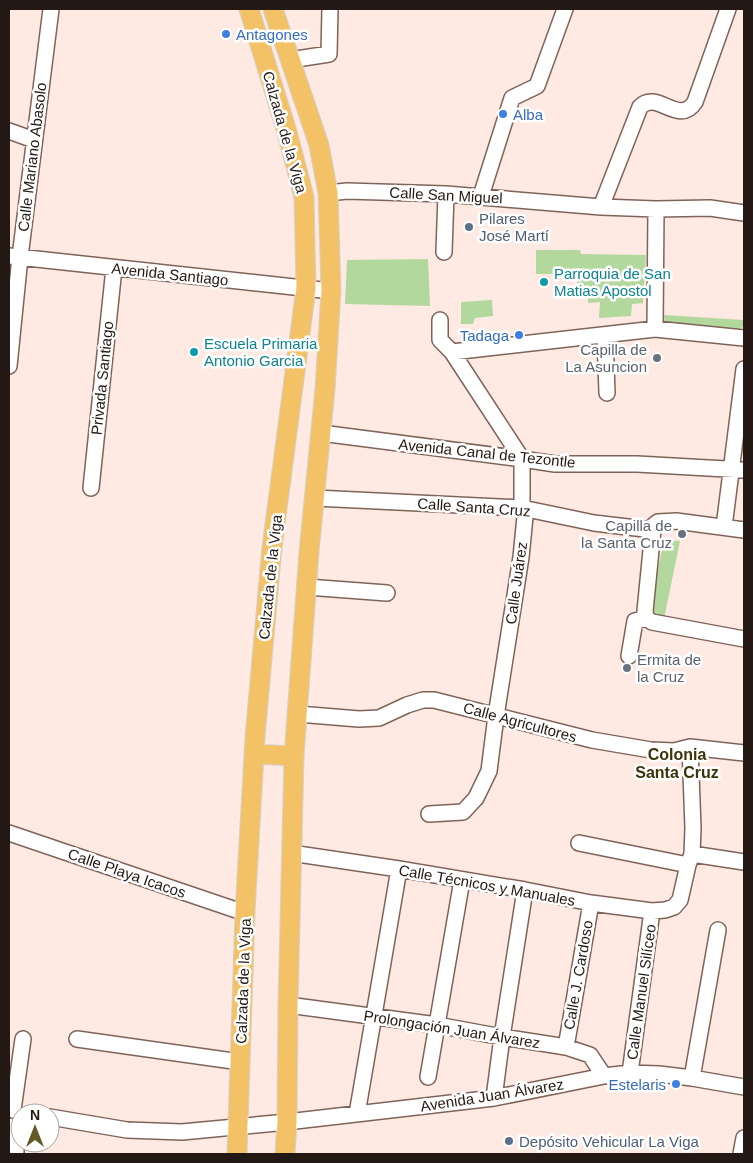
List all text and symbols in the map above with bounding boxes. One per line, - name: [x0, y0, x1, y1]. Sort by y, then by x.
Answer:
- place label: Antagones: [236, 26, 308, 43]
- marker: Antagones: [220, 28, 232, 40]
- street label: Calzada de la Viga: [260, 69, 311, 195]
- street label: Calle Mariano Abasolo: [14, 81, 50, 233]
- place label: Alba: [513, 106, 544, 123]
- marker: Alba: [497, 108, 509, 120]
- street label: Calle San Miguel: [389, 184, 503, 206]
- place label: Pilares José Martí: [479, 210, 550, 244]
- marker: Pilares José Martí: [463, 221, 475, 233]
- street label: Avenida Santiago: [111, 259, 229, 289]
- place label: Parroquia de San Matias Apostol: [554, 265, 671, 299]
- marker: Parroquia de San Matias Apostol: [538, 276, 550, 288]
- street label: Privada Santiago: [88, 320, 116, 436]
- place label: Tadaga: [460, 327, 510, 344]
- marker: Tadaga: [513, 329, 525, 341]
- place label: Escuela Primaria Antonio Garcia: [204, 335, 318, 369]
- place label: Capilla de La Asuncion: [565, 341, 647, 375]
- marker: Escuela Primaria Antonio Garcia: [188, 346, 200, 358]
- marker: Capilla de La Asuncion: [651, 352, 663, 364]
- street label: Avenida Canal de Tezontle: [398, 435, 576, 471]
- street label: Calle Santa Cruz: [417, 495, 531, 519]
- street label: Calzada de la Viga: [255, 513, 285, 640]
- place label: Capilla de la Santa Cruz: [581, 517, 672, 551]
- marker: Capilla de la Santa Cruz: [676, 528, 688, 540]
- street label: Calle Juárez: [502, 541, 530, 625]
- place label: Ermita de la Cruz: [637, 651, 701, 685]
- marker: Ermita de la Cruz: [621, 662, 633, 674]
- street label: Calle Agricultores: [461, 699, 579, 745]
- district label: Colonia Santa Cruz: [635, 746, 719, 781]
- street label: Calle Playa Icacos: [66, 845, 188, 901]
- street label: Calle Técnicos y Manuales: [397, 861, 577, 909]
- street label: Calzada de la Viga: [232, 917, 254, 1044]
- street label: Calle J. Cardoso: [560, 919, 596, 1031]
- street label: Calle Manuel Silíceo: [623, 923, 659, 1061]
- street label: Prolongación Juan Álvarez: [363, 1007, 541, 1051]
- street label: Avenida Juan Álvarez: [419, 1075, 565, 1115]
- place label: Estelaris: [608, 1076, 666, 1093]
- marker: Estelaris: [670, 1078, 682, 1090]
- north arrow: [10, 1103, 60, 1153]
- text: N: [30, 1107, 40, 1123]
- place label: Depósito Vehicular La Viga: [519, 1133, 700, 1150]
- marker: Depósito Vehicular La Viga: [503, 1135, 515, 1147]

